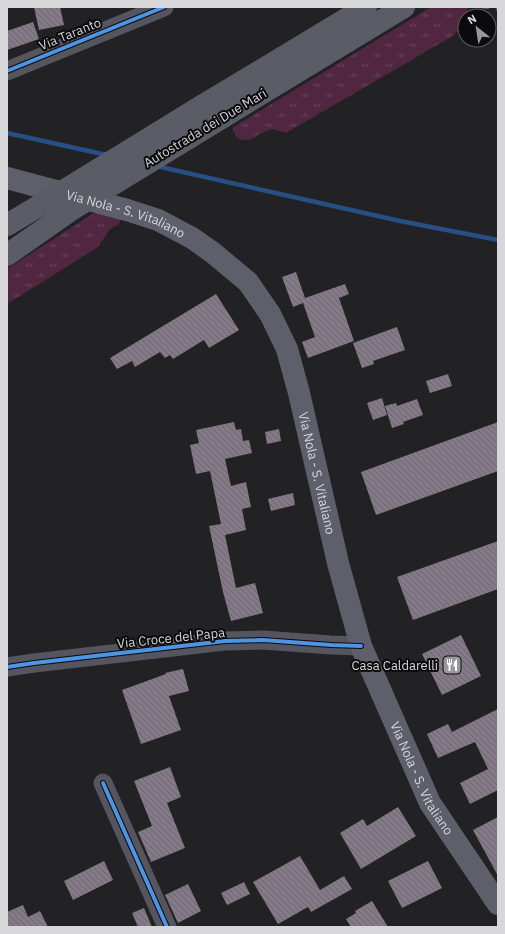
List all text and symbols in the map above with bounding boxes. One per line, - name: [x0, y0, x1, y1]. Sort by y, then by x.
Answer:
- north arrow: [457, 8, 497, 48]
- text: N: [465, 11, 479, 27]
- street label: Via Taranto: [36, 14, 104, 54]
- street label: Autostrada dei Due Mari: [140, 85, 270, 171]
- street label: Via Nola - S. Vitaliano: [64, 186, 188, 241]
- street label: Via Nola - S. Vitaliano: [295, 410, 340, 536]
- street label: Via Croce del Papa: [116, 624, 226, 652]
- restaurant icon: Casa Caldarelli: [441, 654, 463, 676]
- place label: Casa Caldarelli: [352, 657, 438, 674]
- street label: Via Nola - S. Vitaliano: [387, 719, 457, 838]

